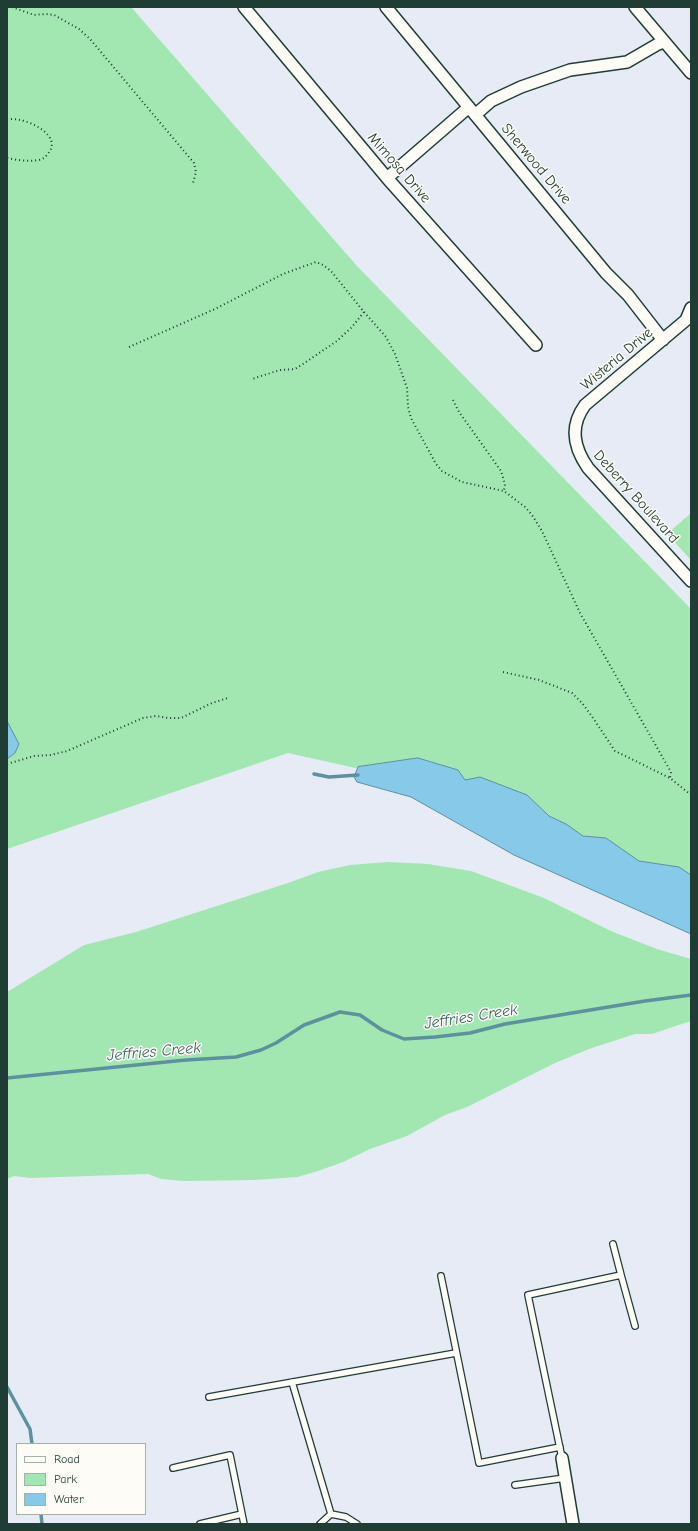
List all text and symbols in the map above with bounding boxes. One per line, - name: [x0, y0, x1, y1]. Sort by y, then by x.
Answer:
- street label: Sherwood Drive: [497, 120, 575, 208]
- street label: Mimosa Drive: [364, 129, 434, 207]
- street label: Wisteria Drive: [577, 324, 657, 394]
- street label: Deberry Boulevard: [590, 447, 682, 547]
- water label: Jeffries Creek: [423, 1000, 519, 1034]
- water label: Jeffries Creek: [106, 1038, 202, 1066]
- legend: [16, 1443, 146, 1515]
- text: Road: [54, 1452, 80, 1466]
- text: Park: [54, 1472, 77, 1486]
- text: Water: [54, 1492, 84, 1506]

